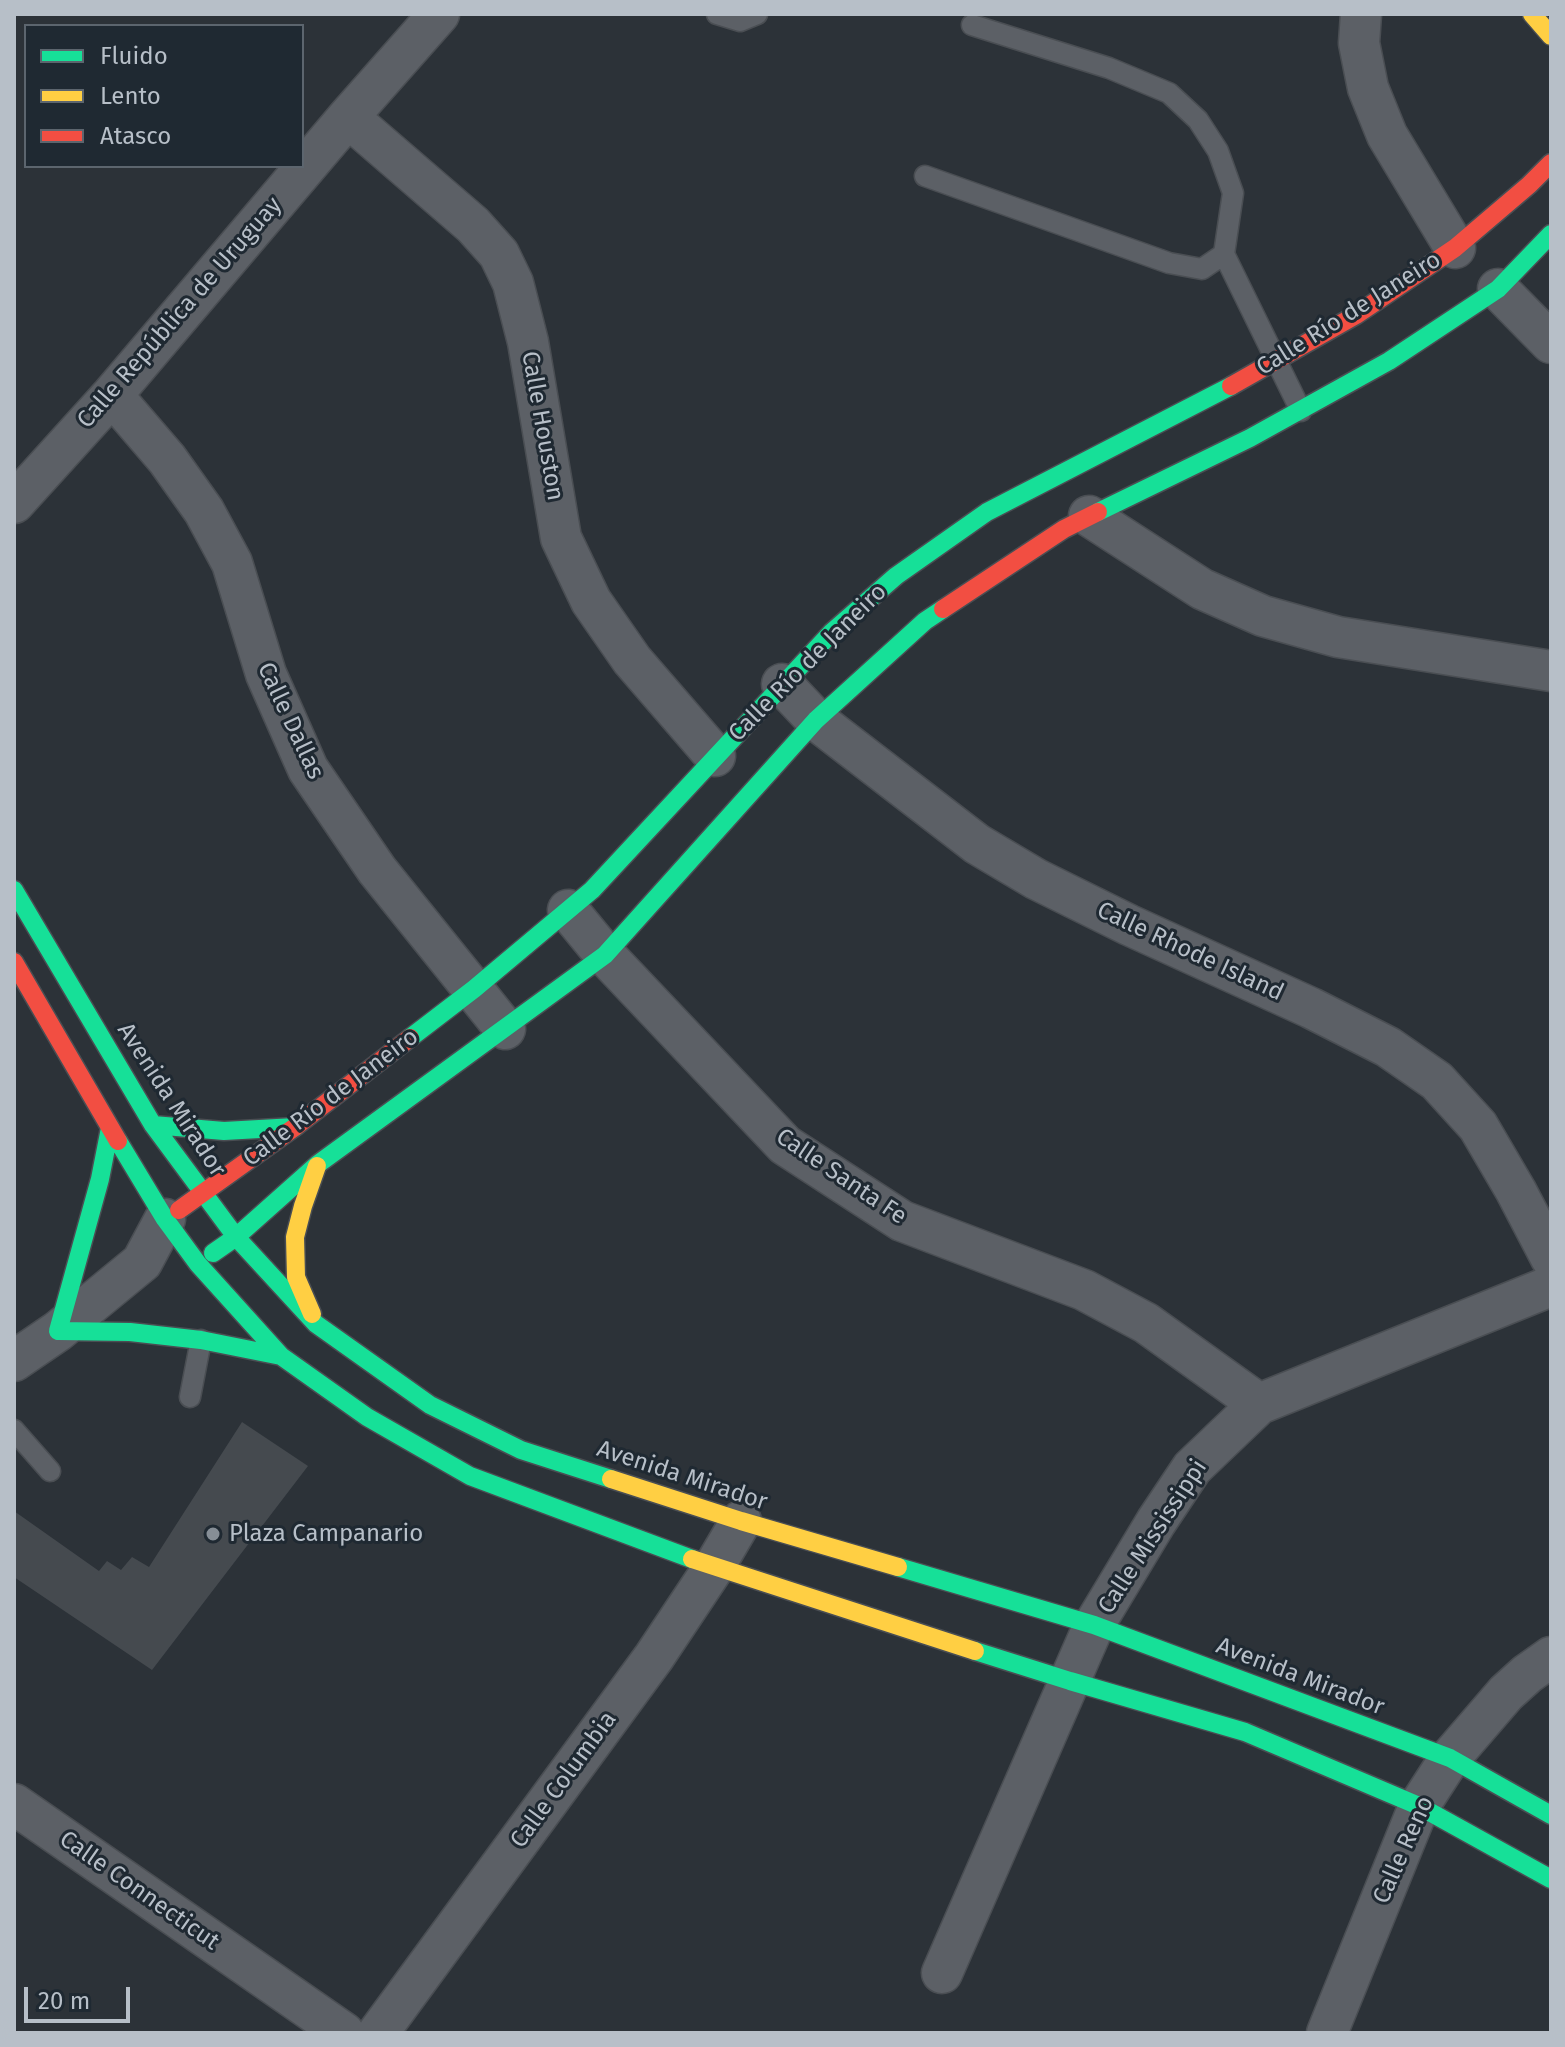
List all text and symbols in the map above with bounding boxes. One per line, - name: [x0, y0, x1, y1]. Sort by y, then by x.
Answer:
- legend: [24, 24, 304, 168]
- text: Fluido: [100, 42, 168, 70]
- text: Lento: [100, 82, 161, 110]
- text: Atasco: [100, 122, 171, 150]
- street label: Calle República de Uruguay: [72, 191, 288, 435]
- street label: Calle Río de Janeiro: [1252, 246, 1446, 382]
- street label: Calle Houston: [515, 349, 569, 503]
- street label: Calle Río de Janeiro: [723, 578, 893, 748]
- street label: Calle Dallas: [250, 658, 330, 784]
- street label: Calle Rhode Island: [1092, 896, 1288, 1008]
- street label: Avenida Mirador: [111, 1018, 231, 1182]
- street label: Calle Río de Janeiro: [238, 1023, 424, 1173]
- street label: Calle Santa Fe: [770, 1123, 912, 1231]
- street label: Avenida Mirador: [593, 1435, 771, 1517]
- street label: Calle Mississippi: [1092, 1455, 1214, 1619]
- place label: Plaza Campanario: [229, 1520, 423, 1548]
- marker: Plaza Campanario: [204, 1525, 222, 1543]
- street label: Avenida Mirador: [1212, 1632, 1388, 1722]
- street label: Calle Columbia: [505, 1706, 623, 1854]
- street label: Calle Reno: [1368, 1792, 1440, 1908]
- street label: Calle Connecticut: [54, 1825, 224, 1957]
- scale bar: [28, 1971, 134, 2021]
- text: 20 m: [38, 1987, 90, 2015]

